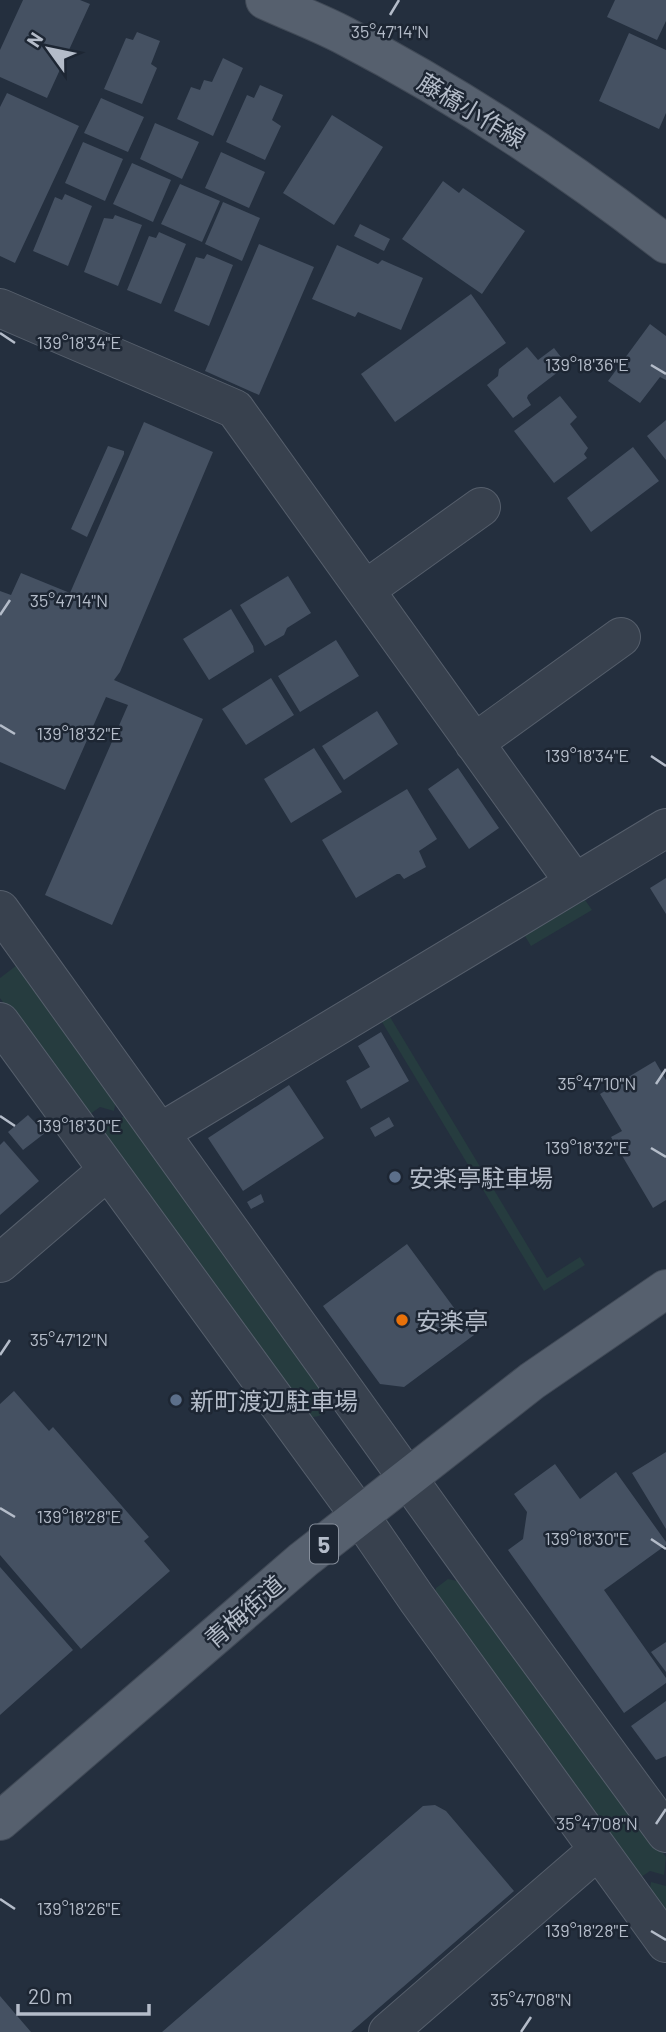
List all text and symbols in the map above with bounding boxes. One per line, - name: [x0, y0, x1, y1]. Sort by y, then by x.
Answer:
- north arrow: [14, 14, 84, 84]
- text: 35°47'14"N: [351, 20, 429, 42]
- text: N: [21, 28, 47, 51]
- street label: 藤橋小作線: [413, 67, 531, 153]
- text: 139°18'34"E: [37, 331, 121, 353]
- text: 139°18'36"E: [545, 353, 629, 375]
- text: 35°47'14"N: [30, 589, 108, 611]
- text: 139°18'32"E: [37, 722, 121, 744]
- text: 139°18'34"E: [545, 744, 629, 766]
- text: 35°47'10"N: [557, 1072, 637, 1094]
- text: 139°18'30"E: [37, 1114, 121, 1136]
- text: 139°18'32"E: [545, 1136, 629, 1158]
- place label: 安楽亭駐車場: [409, 1163, 553, 1192]
- marker: 安楽亭駐車場: [387, 1169, 403, 1185]
- place label: 安楽亭: [416, 1306, 488, 1335]
- marker: 安楽亭: [394, 1312, 410, 1328]
- text: 35°47'12"N: [30, 1328, 108, 1350]
- place label: 新町渡辺駐車場: [190, 1386, 358, 1415]
- marker: 新町渡辺駐車場: [168, 1392, 184, 1408]
- text: 139°18'28"E: [37, 1505, 121, 1527]
- road number: 5: [310, 1525, 338, 1564]
- text: 139°18'30"E: [545, 1527, 629, 1549]
- street label: 青梅街道: [198, 1569, 290, 1653]
- text: 35°47'08"N: [556, 1812, 638, 1834]
- text: 139°18'26"E: [37, 1897, 121, 1919]
- text: 139°18'28"E: [545, 1919, 629, 1941]
- scale bar: [18, 1972, 149, 2016]
- text: 20 m: [28, 1983, 73, 2008]
- text: 35°47'08"N: [490, 1988, 572, 2010]

